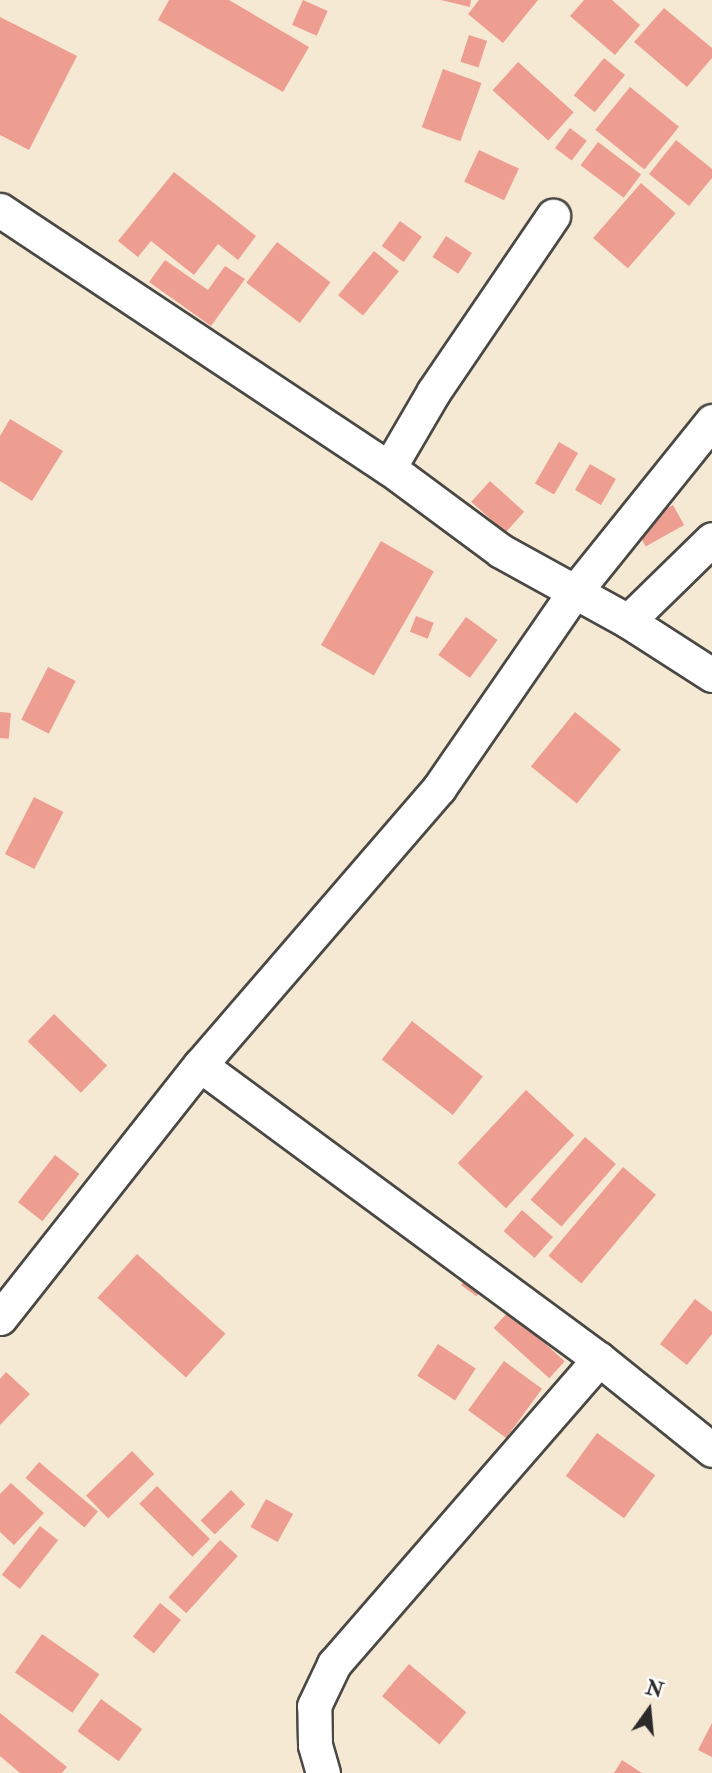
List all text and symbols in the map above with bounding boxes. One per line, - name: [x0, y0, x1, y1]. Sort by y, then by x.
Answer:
- north arrow: [614, 1675, 684, 1745]
- text: N: [643, 1676, 666, 1704]

